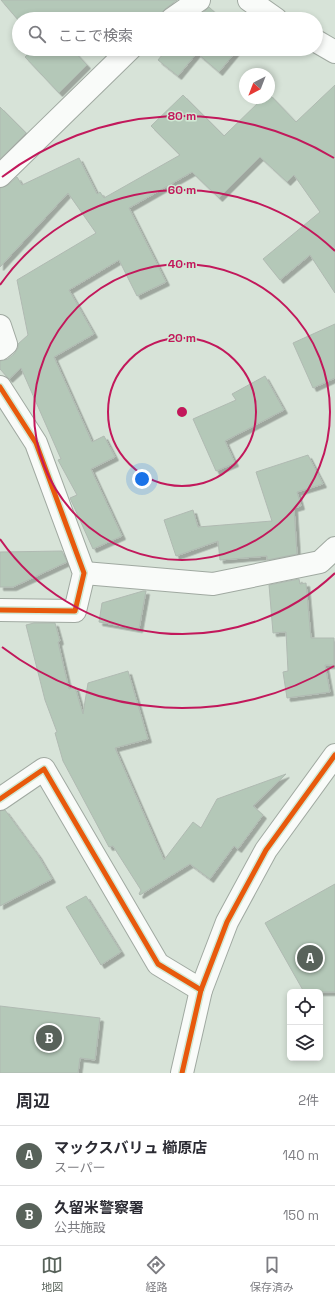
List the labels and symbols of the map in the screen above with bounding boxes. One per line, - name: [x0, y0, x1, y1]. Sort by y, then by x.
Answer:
- north arrow: [239, 68, 275, 104]
- text: 80 m: [168, 108, 196, 124]
- text: 60 m: [168, 182, 196, 198]
- text: 40 m: [168, 256, 196, 272]
- text: 20 m: [168, 330, 196, 346]
- centre of rings: [175, 405, 189, 419]
- your location: [132, 469, 152, 489]
- pin: A: [297, 943, 323, 973]
- pin: B: [36, 1023, 62, 1053]

